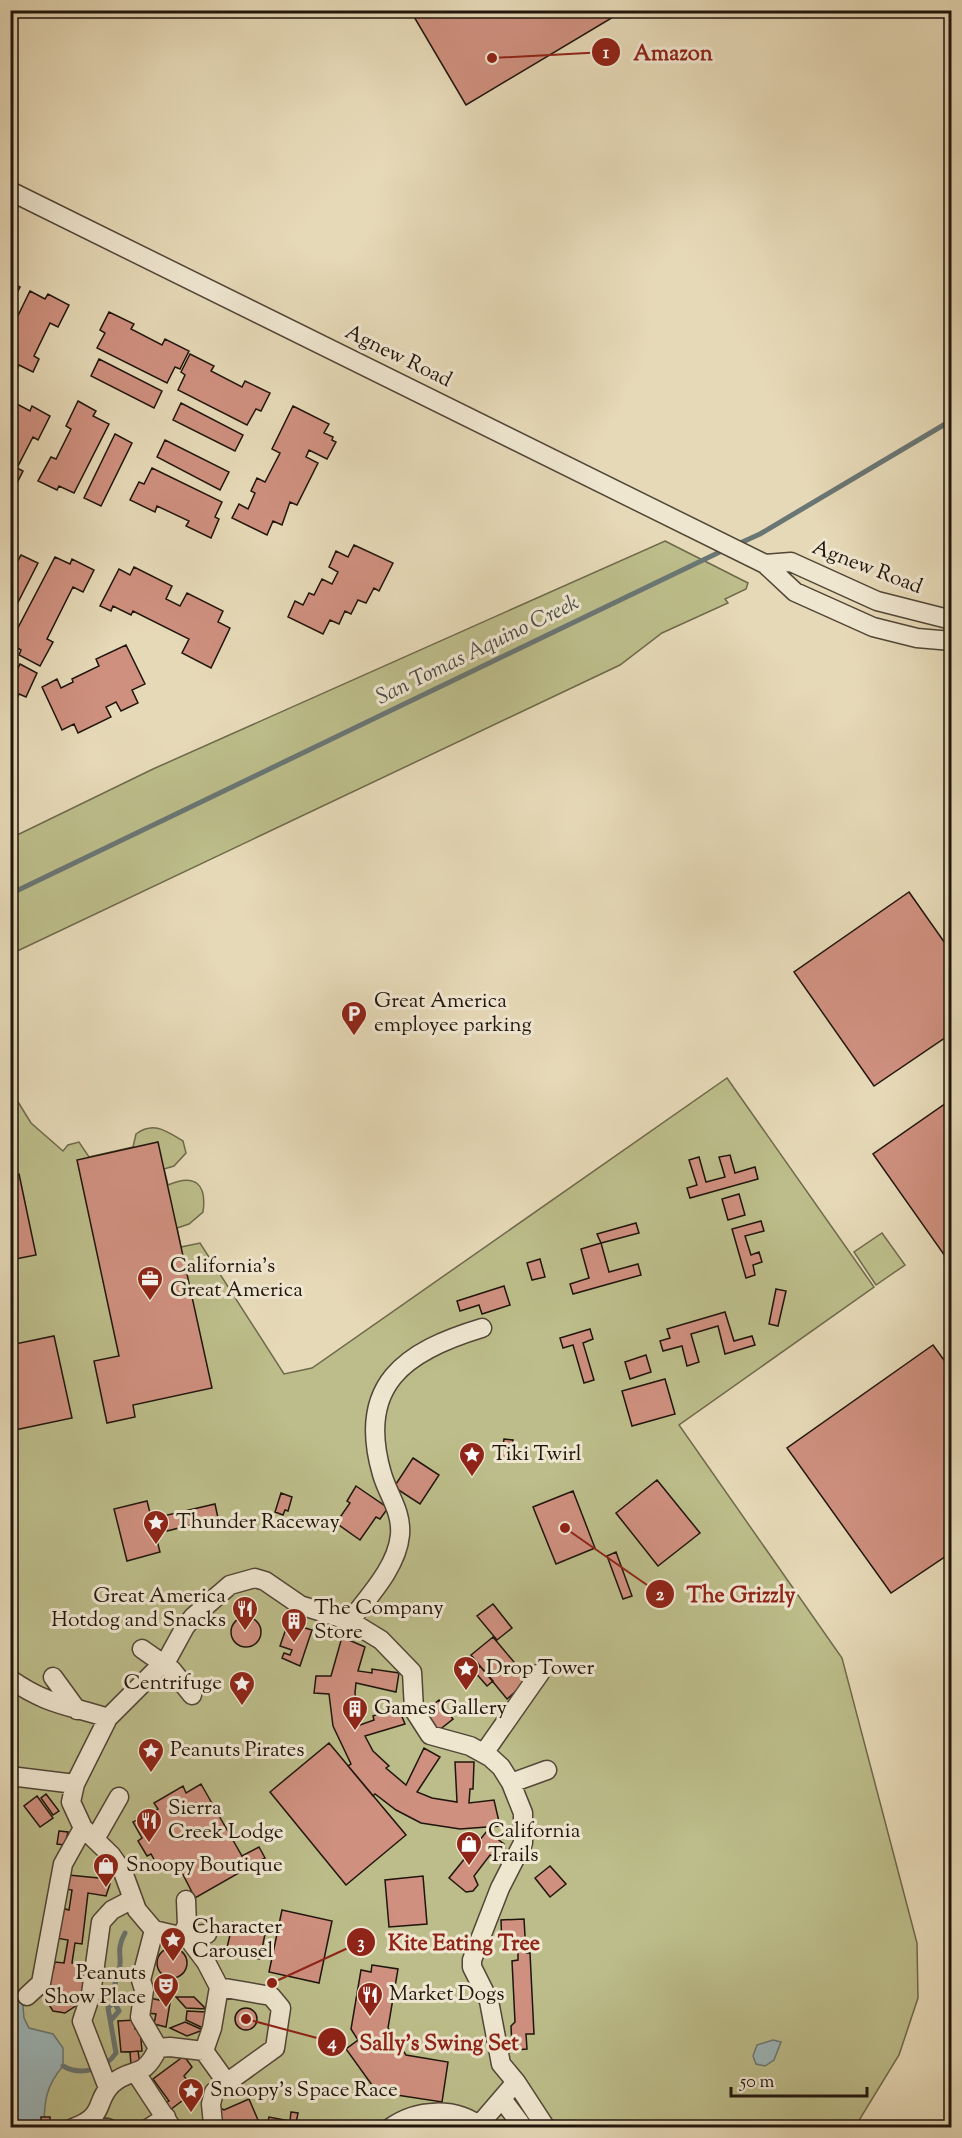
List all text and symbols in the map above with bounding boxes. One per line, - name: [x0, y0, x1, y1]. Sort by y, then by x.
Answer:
- callout: Amazon: [591, 32, 725, 72]
- text: Amazon: [633, 39, 713, 71]
- text: 1: [603, 41, 610, 67]
- street label: Agnew Road: [339, 318, 457, 396]
- street label: Agnew Road: [807, 533, 927, 603]
- water label: San Tomas Aquino Creek: [371, 588, 585, 714]
- place label: Great America employee parking: [374, 987, 532, 1041]
- parking icon: Great America employee parking: [339, 999, 369, 1037]
- place label: California’s Great America: [170, 1252, 303, 1306]
- office icon: California’s Great America: [135, 1264, 165, 1302]
- place icon: Tiki Twirl: [457, 1440, 487, 1478]
- place label: Tiki Twirl: [492, 1440, 582, 1470]
- place icon: Thunder Raceway: [141, 1508, 171, 1546]
- place label: Thunder Raceway: [176, 1508, 340, 1538]
- callout: The Grizzly: [645, 1574, 808, 1614]
- text: The Grizzly: [686, 1581, 796, 1613]
- place label: Great America Hotdog and Snacks: [51, 1582, 226, 1636]
- text: 2: [656, 1583, 665, 1609]
- restaurant icon: Great America Hotdog and Snacks: [230, 1594, 260, 1632]
- place label: The Company Store: [314, 1594, 444, 1648]
- building icon: The Company Store: [279, 1606, 309, 1644]
- place icon: Drop Tower: [451, 1654, 481, 1692]
- place label: Drop Tower: [486, 1654, 595, 1684]
- place label: Centrifuge: [123, 1669, 222, 1699]
- place icon: Centrifuge: [227, 1669, 257, 1707]
- building icon: Games Gallery: [340, 1694, 370, 1732]
- place label: Games Gallery: [374, 1694, 508, 1724]
- place icon: Peanuts Pirates: [136, 1736, 166, 1774]
- place label: Peanuts Pirates: [170, 1736, 305, 1766]
- place label: Sierra Creek Lodge: [168, 1794, 284, 1848]
- restaurant icon: Sierra Creek Lodge: [134, 1806, 164, 1844]
- place label: California Trails: [488, 1817, 581, 1871]
- shop icon: California Trails: [454, 1829, 484, 1867]
- shop icon: Snoopy Boutique: [91, 1851, 121, 1889]
- place label: Snoopy Boutique: [126, 1851, 283, 1881]
- place label: Character Carousel: [192, 1913, 282, 1967]
- callout: Kite Eating Tree: [346, 1922, 552, 1962]
- place icon: Character Carousel: [158, 1925, 188, 1963]
- text: Kite Eating Tree: [388, 1929, 540, 1961]
- text: 3: [357, 1931, 365, 1957]
- place label: Peanuts Show Place: [44, 1959, 146, 2013]
- theatre icon: Peanuts Show Place: [151, 1971, 181, 2009]
- restaurant icon: Market Dogs: [355, 1980, 385, 2018]
- place label: Market Dogs: [389, 1980, 504, 2010]
- callout: Sally's Swing Set: [317, 2022, 531, 2062]
- text: Sally's Swing Set: [359, 2029, 519, 2061]
- text: 4: [326, 2031, 337, 2057]
- scale bar: [731, 2060, 868, 2098]
- text: 50 m: [739, 2070, 775, 2096]
- place icon: Snoopy's Space Race: [176, 2076, 206, 2114]
- place label: Snoopy's Space Race: [210, 2076, 398, 2106]

